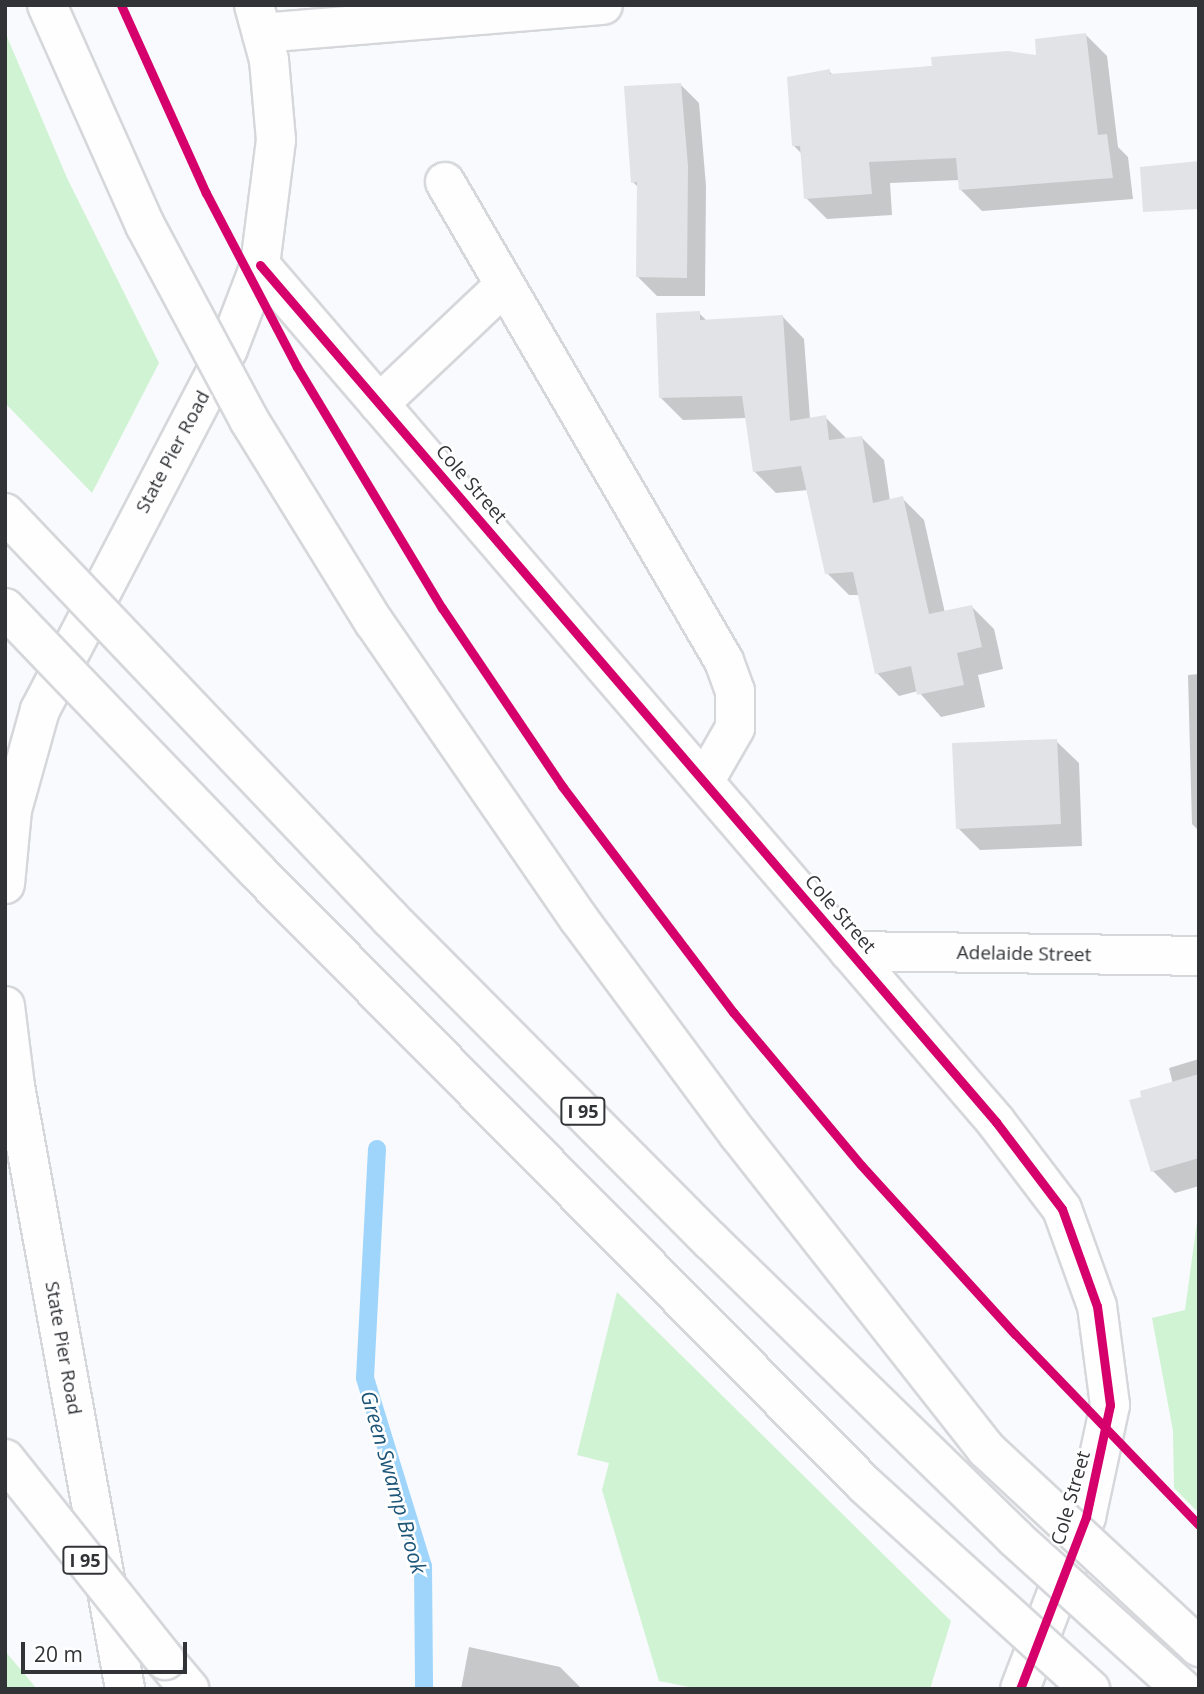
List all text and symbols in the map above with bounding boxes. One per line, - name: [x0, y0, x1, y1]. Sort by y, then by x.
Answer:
- street label: State Pier Road: [131, 387, 215, 517]
- street label: Cole Street: [431, 440, 511, 528]
- street label: Cole Street: [800, 870, 880, 958]
- street label: Adelaide Street: [956, 941, 1092, 967]
- road number: I 95: [560, 1096, 606, 1126]
- street label: State Pier Road: [40, 1280, 86, 1416]
- water label: Green Swamp Brook: [356, 1388, 432, 1576]
- street label: Cole Street: [1047, 1448, 1095, 1548]
- road number: I 95: [62, 1546, 108, 1574]
- scale bar: [24, 1628, 191, 1672]
- text: 20 m: [34, 1640, 83, 1668]

